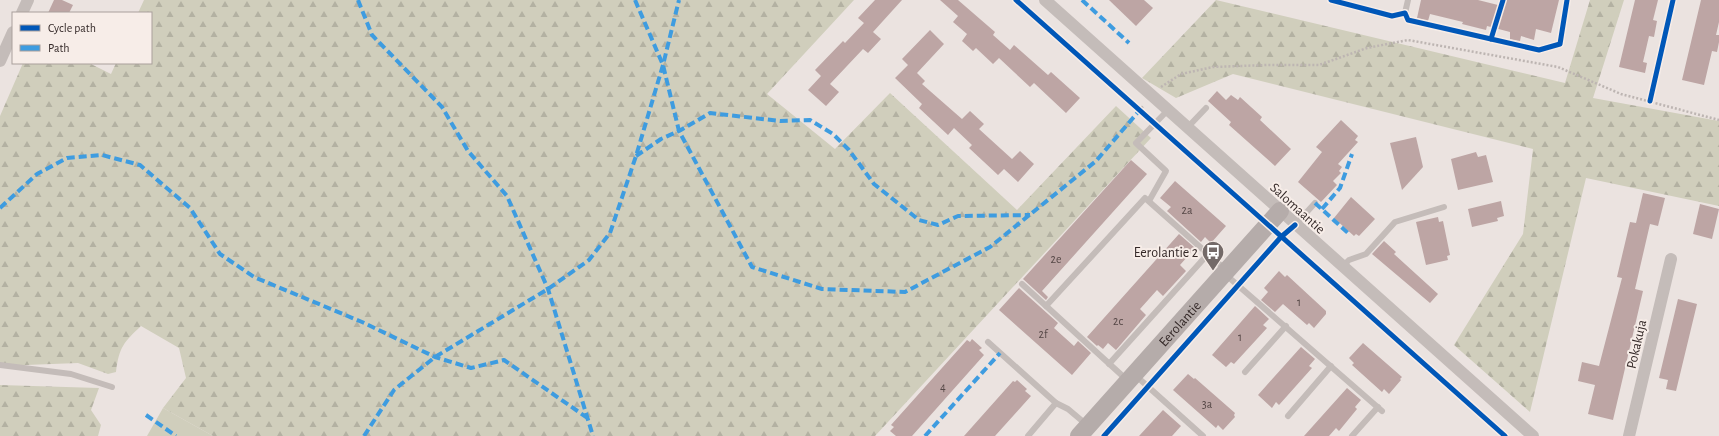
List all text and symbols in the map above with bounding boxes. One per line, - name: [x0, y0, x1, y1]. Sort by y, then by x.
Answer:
- legend: [12, 12, 152, 64]
- text: Cycle path: [48, 22, 96, 35]
- text: Path: [48, 42, 70, 54]
- street label: Salomaantie: [1267, 181, 1327, 237]
- house number: 2a: [1181, 204, 1193, 216]
- bus stop icon: Eerolantie 2: [1200, 239, 1226, 272]
- place label: Eerolantie 2: [1134, 246, 1198, 260]
- house number: 2e: [1051, 253, 1062, 265]
- house number: 1: [1297, 296, 1301, 308]
- street label: Eerolantie: [1157, 299, 1204, 349]
- house number: 2c: [1113, 315, 1123, 327]
- street label: Pokakuja: [1625, 318, 1650, 370]
- house number: 2f: [1038, 328, 1049, 340]
- house number: 1: [1238, 331, 1242, 343]
- house number: 4: [940, 381, 946, 393]
- house number: 3a: [1202, 398, 1213, 410]

